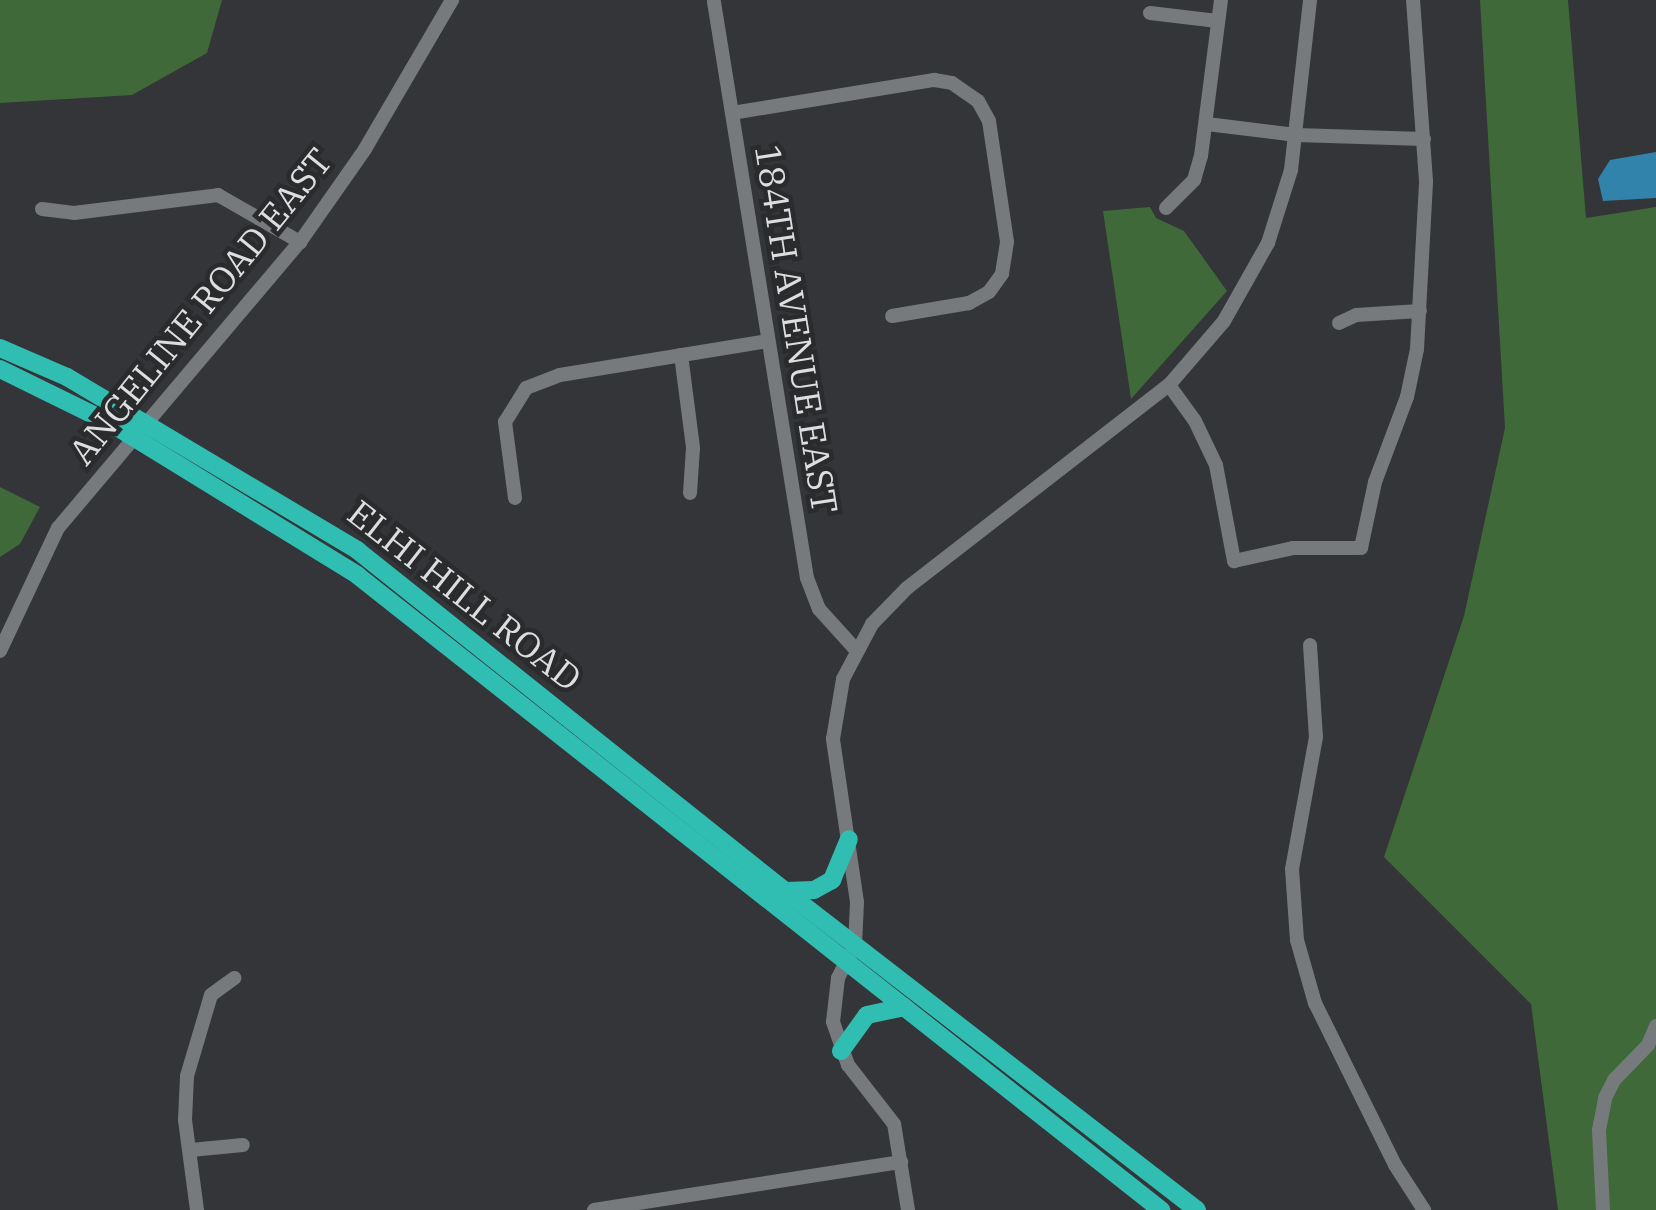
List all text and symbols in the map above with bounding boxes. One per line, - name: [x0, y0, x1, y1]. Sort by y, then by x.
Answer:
- street label: ANGELINE ROAD EAST: [59, 139, 341, 473]
- street label: 184TH AVENUE EAST: [747, 142, 847, 516]
- street label: ELHI HILL ROAD: [340, 490, 590, 700]

